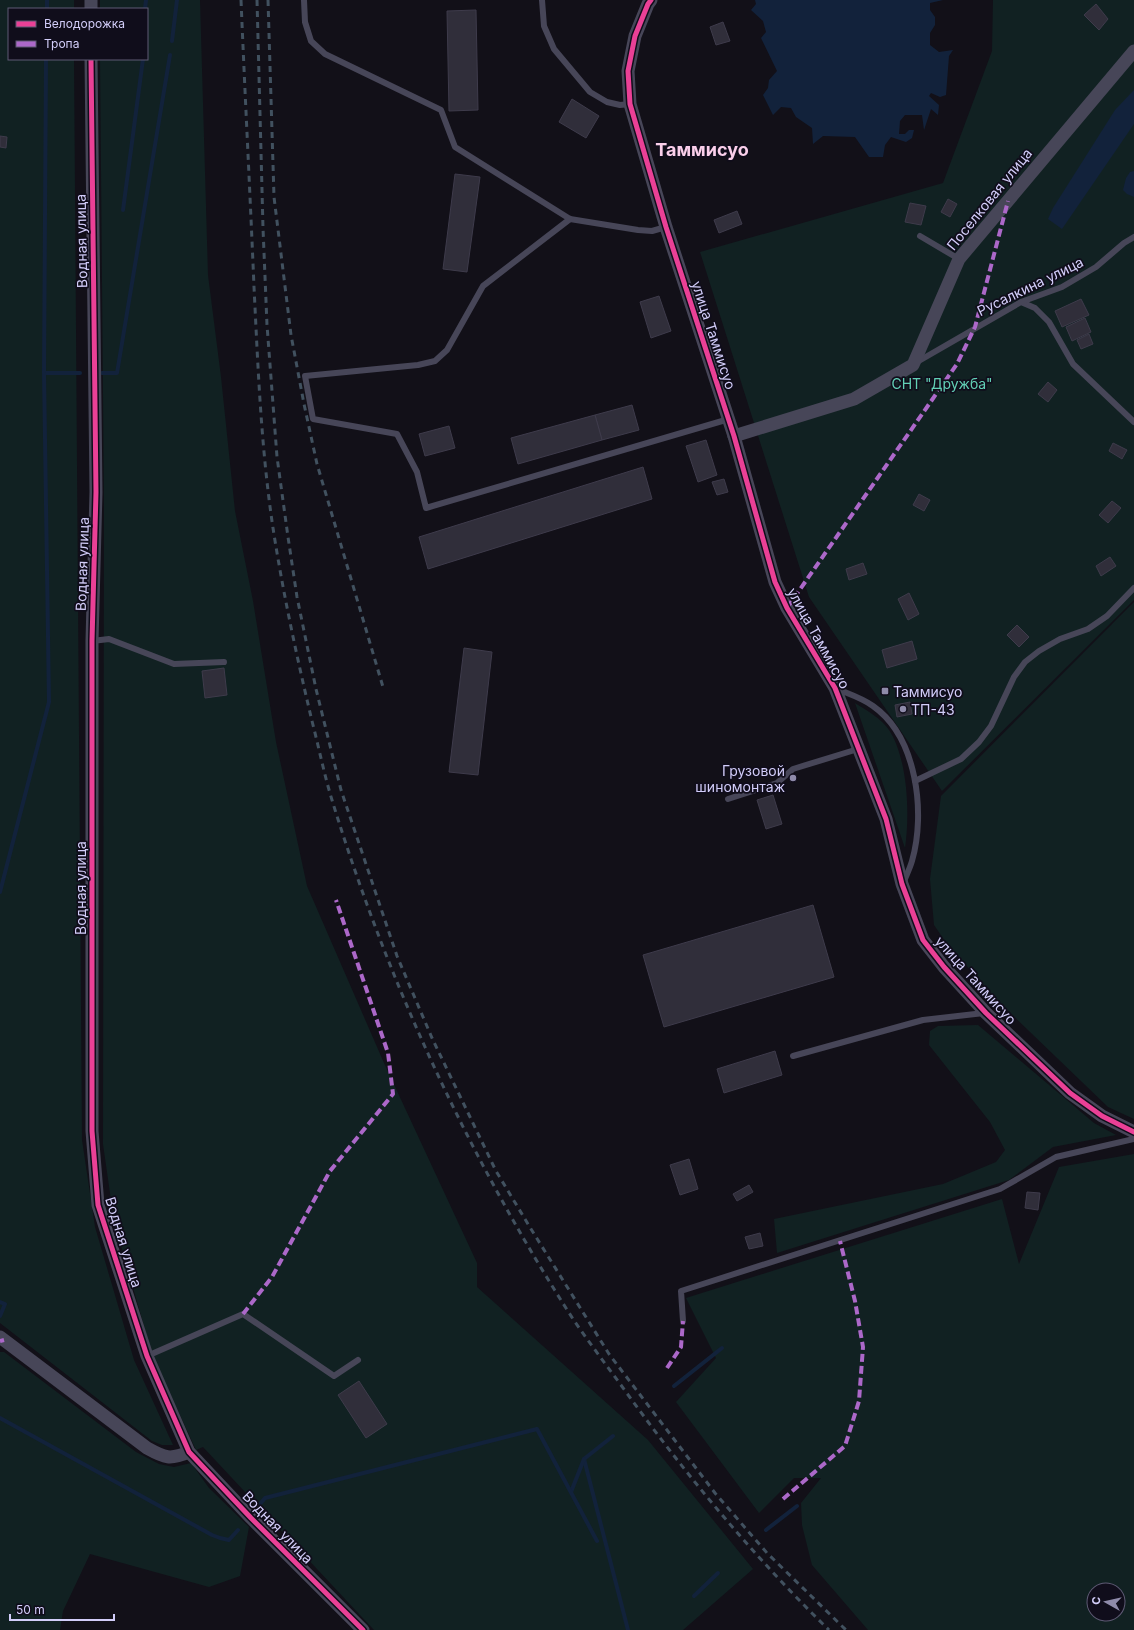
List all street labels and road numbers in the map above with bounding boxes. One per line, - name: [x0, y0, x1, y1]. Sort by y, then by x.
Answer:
- street label: Поселковая улица: [943, 145, 1035, 253]
- street label: Водная улица: [72, 194, 90, 288]
- street label: Русалкина улица: [974, 253, 1086, 319]
- street label: улица Таммисуо: [688, 279, 740, 391]
- street label: Водная улица: [72, 517, 92, 611]
- street label: улица Таммисуо: [784, 584, 854, 692]
- street label: Водная улица: [72, 841, 89, 935]
- street label: улица Таммисуо: [932, 932, 1020, 1028]
- street label: Водная улица: [102, 1195, 146, 1289]
- street label: Водная улица: [239, 1487, 317, 1567]

